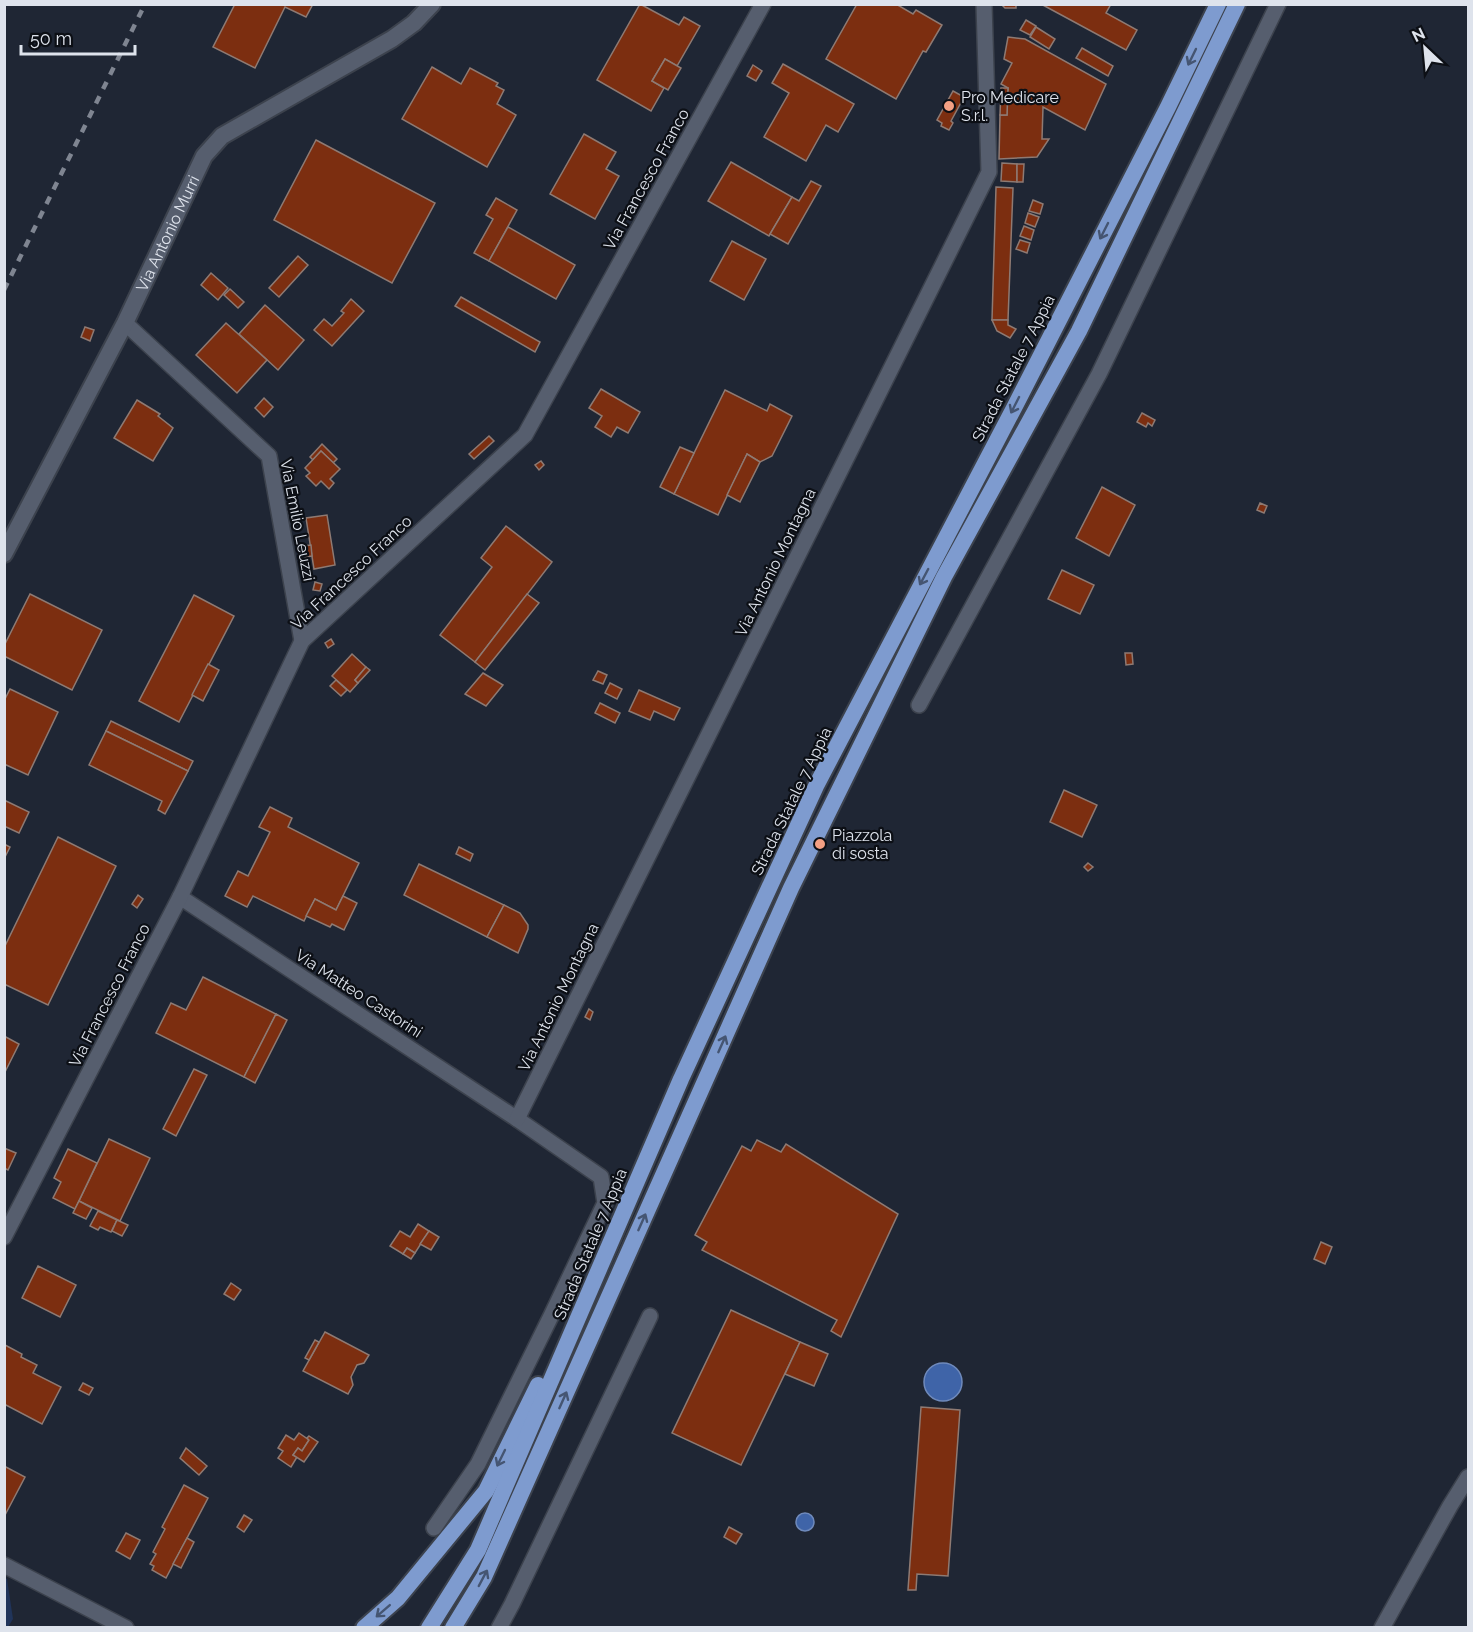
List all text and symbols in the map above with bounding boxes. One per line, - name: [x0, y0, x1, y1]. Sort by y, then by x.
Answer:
- scale bar: [21, 18, 135, 56]
- north arrow: [1395, 18, 1455, 78]
- text: N: [1409, 24, 1428, 46]
- text: 50 m: [30, 28, 72, 49]
- one-way arrow: [1186, 48, 1198, 66]
- place label: Pro Medicare S.r.l.: [961, 88, 1059, 125]
- marker: Pro Medicare S.r.l.: [942, 99, 956, 113]
- street label: Via Francesco Franco: [600, 105, 693, 253]
- street label: Via Antonio Murri: [132, 172, 203, 295]
- one-way arrow: [1098, 222, 1109, 240]
- street label: Strada Statale 7 Appia: [968, 292, 1059, 445]
- one-way arrow: [1009, 395, 1020, 413]
- street label: Via Emilio Leuzzi: [276, 458, 319, 583]
- street label: Via Antonio Montagna: [731, 485, 820, 639]
- street label: Via Francesco Franco: [287, 511, 416, 633]
- one-way arrow: [918, 568, 929, 586]
- street label: Strada Statale 7 Appia: [747, 724, 836, 878]
- place label: Piazzola di sosta: [832, 826, 892, 863]
- marker: Piazzola di sosta: [813, 837, 827, 851]
- street label: Via Francesco Franco: [65, 920, 154, 1070]
- street label: Via Antonio Montagna: [514, 920, 603, 1074]
- street label: Via Matteo Castorini: [292, 945, 426, 1042]
- one-way arrow: [716, 1035, 728, 1053]
- street label: Strada Statale 7 Appia: [550, 1166, 631, 1323]
- one-way arrow: [637, 1213, 649, 1231]
- one-way arrow: [558, 1391, 569, 1409]
- one-way arrow: [495, 1449, 507, 1467]
- one-way arrow: [478, 1569, 489, 1587]
- one-way arrow: [376, 1604, 391, 1618]

